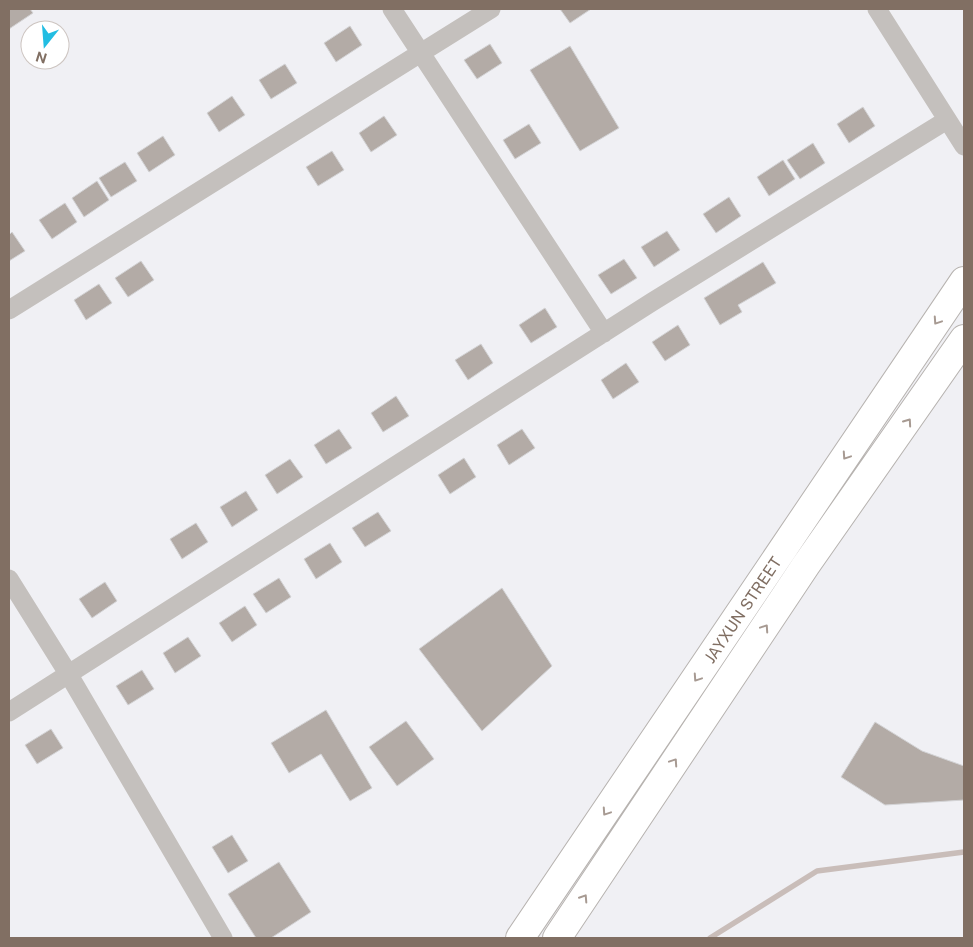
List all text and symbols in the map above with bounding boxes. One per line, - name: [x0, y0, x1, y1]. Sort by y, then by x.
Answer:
- north arrow: [20, 20, 70, 70]
- text: N: [34, 48, 49, 67]
- one-way arrow: [934, 315, 943, 325]
- one-way arrow: [902, 418, 911, 428]
- one-way arrow: [843, 451, 853, 460]
- street label: JAYXUN STREET: [700, 553, 786, 667]
- one-way arrow: [759, 624, 768, 633]
- one-way arrow: [694, 672, 703, 682]
- one-way arrow: [668, 759, 677, 768]
- one-way arrow: [603, 806, 612, 816]
- one-way arrow: [578, 894, 587, 903]

